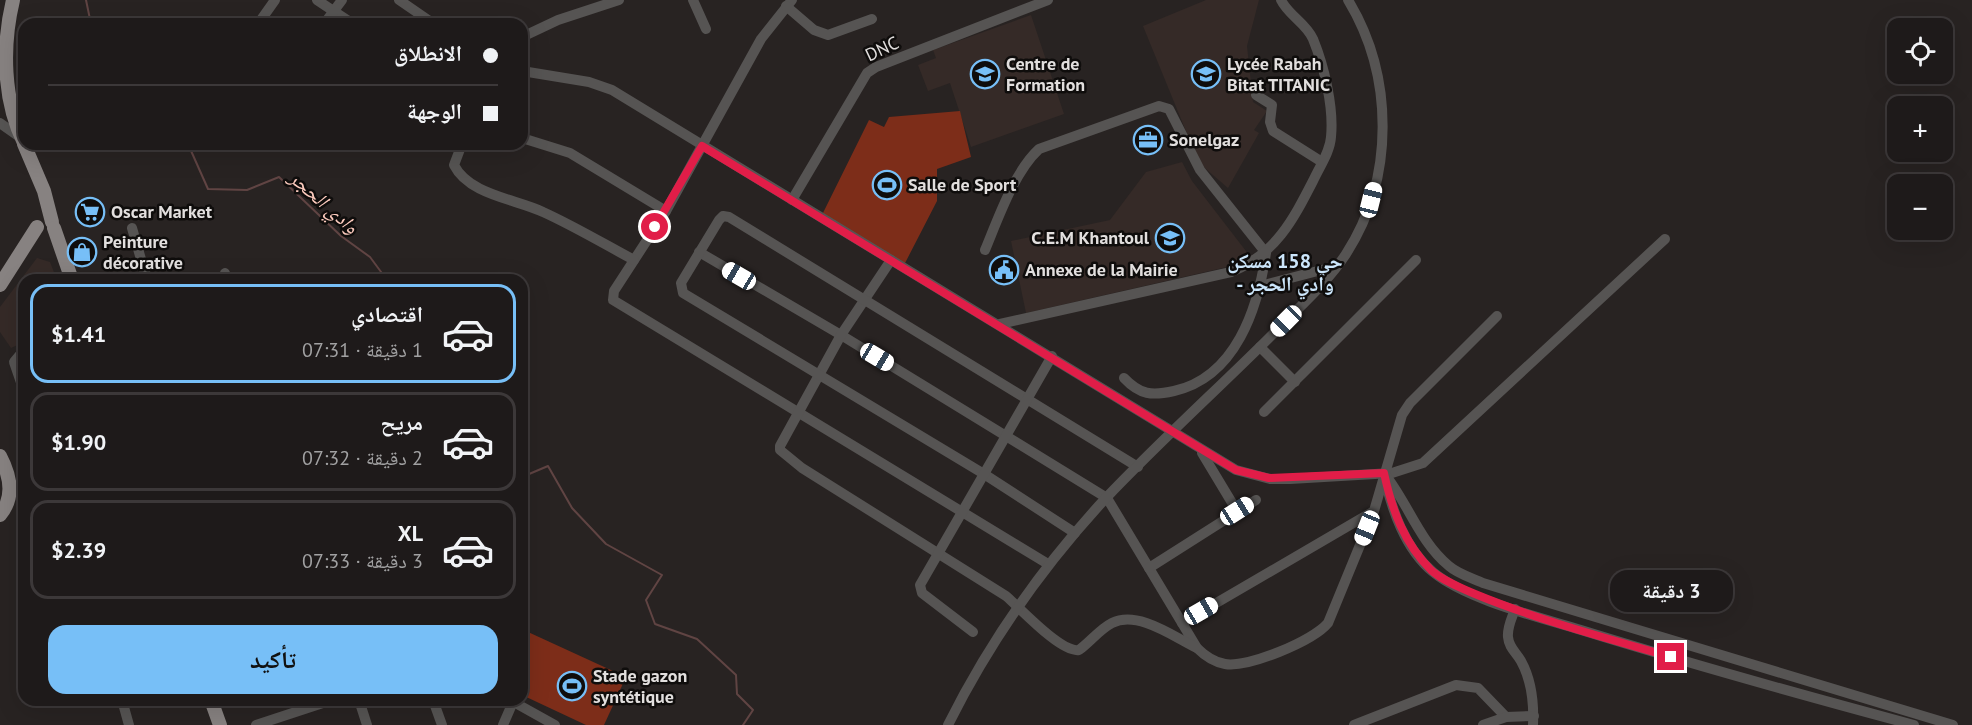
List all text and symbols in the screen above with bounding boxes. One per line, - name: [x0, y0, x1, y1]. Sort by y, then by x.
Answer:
- map controls: [1887, 18, 1953, 240]
- button: locate: [1887, 18, 1953, 84]
- street label: DNC: [861, 31, 902, 66]
- text: الانطلاق: [394, 39, 462, 67]
- place label: Centre de Formation: [1006, 52, 1085, 96]
- place label: Lycée Rabah Bitat TITANIC: [1227, 52, 1330, 96]
- school or university icon: Centre de Formation: [969, 58, 1001, 90]
- school or university icon: Lycée Rabah Bitat TITANIC: [1190, 58, 1222, 90]
- button: +: [1887, 96, 1953, 162]
- text: الوجهة: [407, 97, 462, 125]
- office icon: Sonelgaz: [1132, 124, 1164, 156]
- place label: Sonelgaz: [1169, 128, 1239, 151]
- water label: وادي الحجر: [280, 163, 364, 242]
- sports icon: Salle de Sport: [871, 169, 903, 201]
- place label: Salle de Sport: [908, 173, 1017, 196]
- button: −: [1887, 174, 1953, 240]
- car: [1358, 180, 1384, 220]
- supermarket icon: Oscar Market: [74, 196, 106, 228]
- place label: Oscar Market: [111, 200, 213, 223]
- route start: [641, 213, 668, 240]
- school or university icon: C.E.M Khantoul: [1154, 222, 1186, 254]
- place label: C.E.M Khantoul: [1031, 226, 1150, 249]
- place label: Peinture décorative: [103, 230, 183, 274]
- shop icon: Peinture décorative: [66, 236, 98, 268]
- district label: حي 158 مسكن - وادي الحجر: [1227, 248, 1343, 300]
- public building icon: Annexe de la Mairie: [988, 254, 1020, 286]
- place label: Annexe de la Mairie: [1025, 258, 1178, 281]
- car: [719, 259, 759, 293]
- text: اقتصادي: [351, 300, 423, 328]
- car: [1267, 302, 1305, 340]
- icon: car: [441, 307, 495, 361]
- text: $1.41: [51, 320, 106, 348]
- text: 1 دقيقة · 07:31: [302, 337, 423, 363]
- car: [857, 340, 897, 374]
- text: مريح: [380, 408, 423, 436]
- icon: car: [441, 415, 495, 469]
- text: $1.90: [51, 428, 106, 456]
- text: 2 دقيقة · 07:32: [302, 445, 423, 471]
- car: [1217, 494, 1257, 528]
- car: [1352, 508, 1382, 548]
- text: XL: [398, 519, 423, 547]
- icon: car: [441, 523, 495, 577]
- text: $2.39: [51, 536, 106, 564]
- text: 3 دقيقة · 07:33: [302, 548, 423, 574]
- callout: 3 دقيقة: [1610, 570, 1732, 612]
- text: 3 دقيقة: [1642, 578, 1701, 604]
- car: [1181, 594, 1221, 628]
- button: تأكيد: [48, 625, 498, 694]
- route end: [1657, 643, 1684, 670]
- place label: Stade gazon syntétique: [593, 664, 687, 708]
- sports icon: Stade gazon syntétique: [556, 670, 588, 702]

